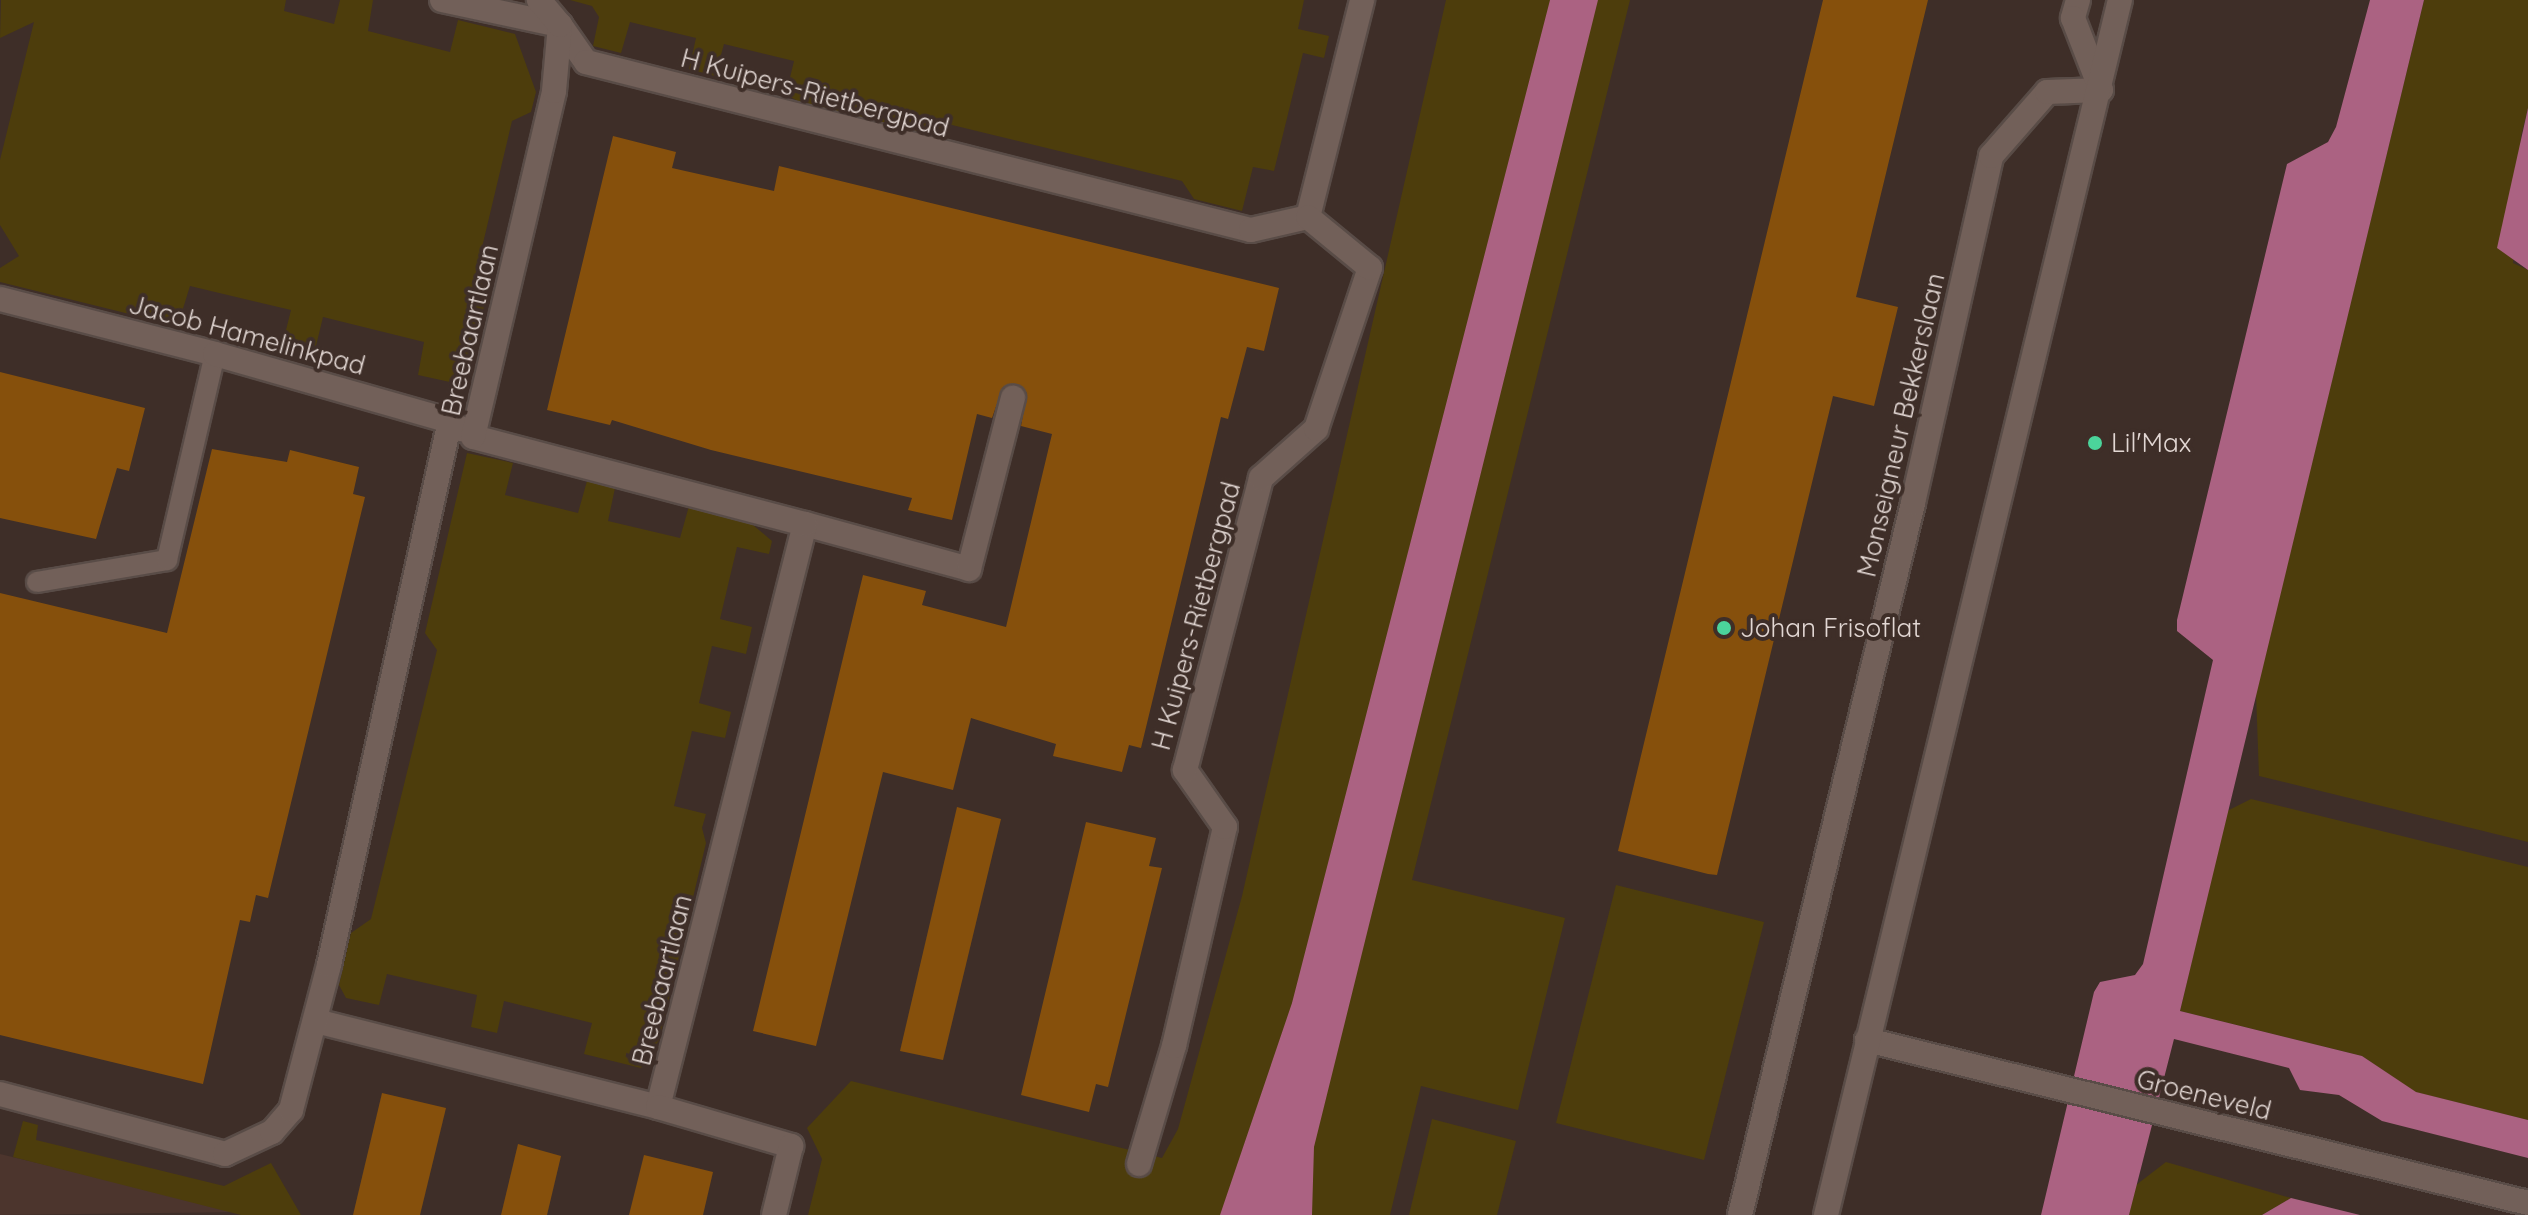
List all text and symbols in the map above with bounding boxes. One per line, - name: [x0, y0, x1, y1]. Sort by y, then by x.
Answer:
- street label: H Kuipers-Rietbergpad: [678, 42, 952, 144]
- street label: Breebaartlaan: [435, 241, 505, 419]
- street label: Monseigneur Bekkerslaan: [1851, 270, 1951, 580]
- street label: Jacob Hamelinkpad: [125, 288, 369, 382]
- place label: Lil'Max: [2111, 427, 2191, 459]
- marker: Lil'Max: [2086, 434, 2104, 452]
- street label: H Kuipers-Rietbergpad: [1145, 479, 1247, 753]
- place label: Johan Frisoflat: [1740, 612, 1921, 644]
- marker: Johan Frisoflat: [1715, 619, 1733, 637]
- street label: Breebaartlaan: [626, 891, 698, 1069]
- street label: Groeneveld: [2134, 1063, 2274, 1127]

